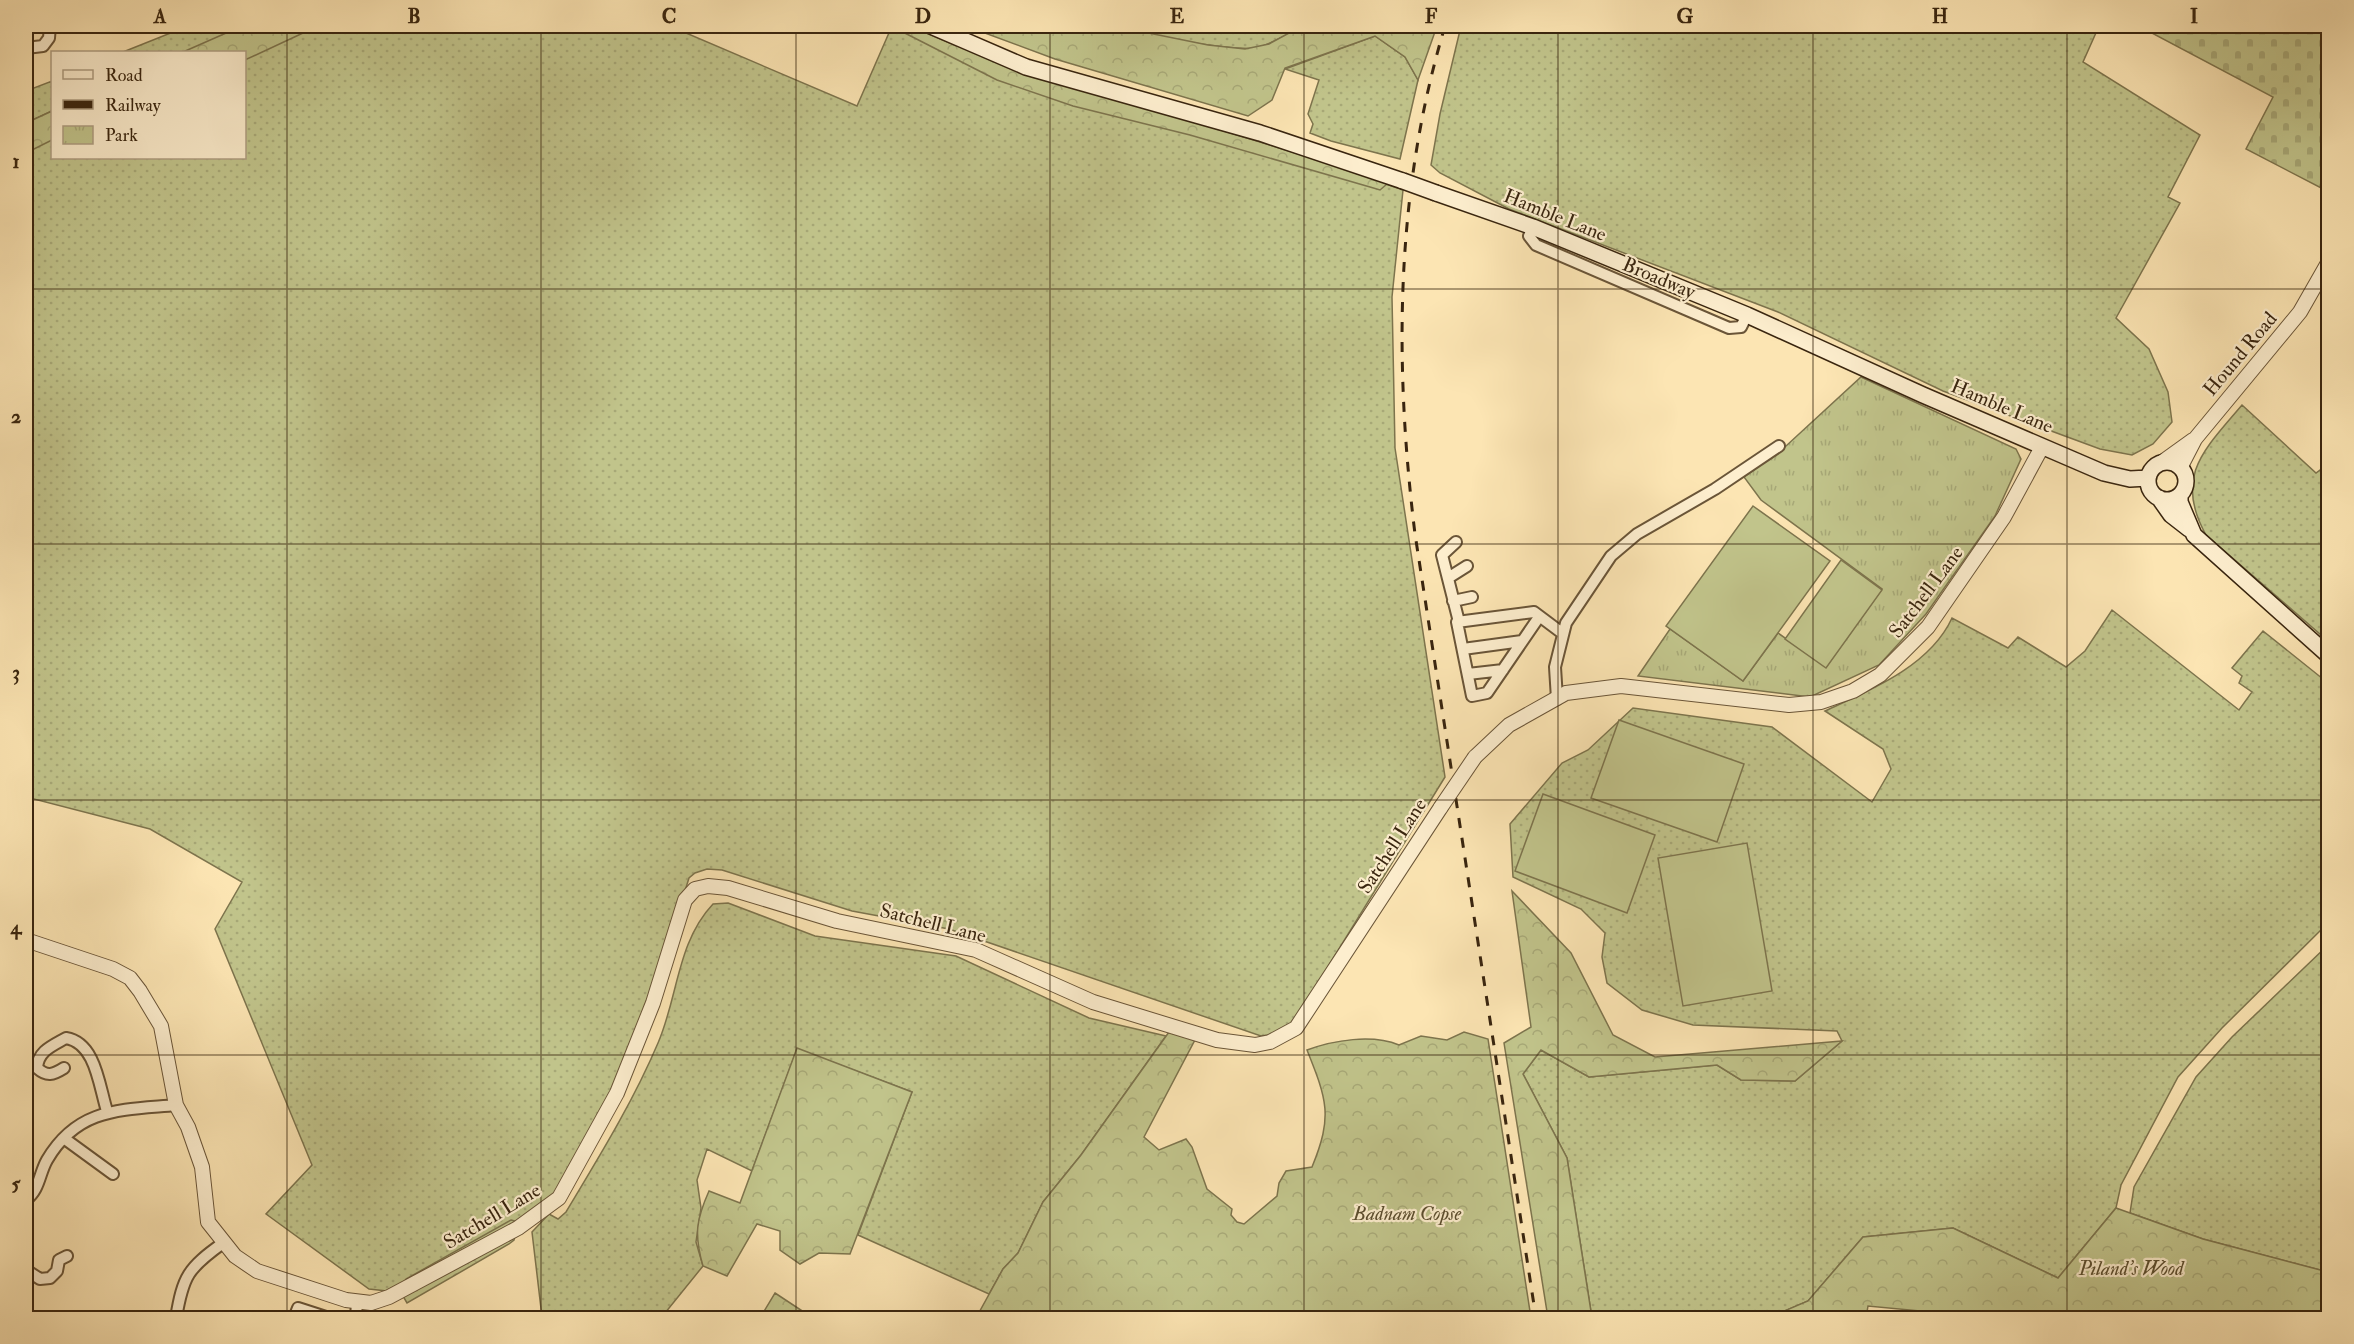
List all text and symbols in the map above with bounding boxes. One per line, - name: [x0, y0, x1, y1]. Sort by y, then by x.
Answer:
- text: A: [153, 4, 167, 29]
- text: B: [407, 4, 421, 29]
- text: C: [662, 4, 676, 29]
- text: D: [915, 4, 931, 29]
- text: E: [1170, 4, 1185, 29]
- text: F: [1425, 4, 1438, 29]
- text: G: [1677, 4, 1694, 29]
- text: H: [1932, 4, 1948, 29]
- text: I: [2190, 4, 2198, 29]
- legend: [51, 51, 246, 159]
- text: Road: [105, 64, 143, 87]
- text: Railway: [105, 94, 162, 117]
- text: Park: [105, 124, 138, 147]
- text: 1: [12, 149, 20, 174]
- street label: Hamble Lane: [1500, 183, 1610, 247]
- street label: Broadway: [1619, 251, 1700, 305]
- street label: Hound Road: [2198, 307, 2283, 401]
- street label: Hamble Lane: [1947, 373, 2057, 439]
- text: 2: [11, 404, 21, 429]
- street label: Satchell Lane: [1883, 541, 1969, 643]
- text: 3: [12, 660, 20, 685]
- street label: Satchell Lane: [1352, 794, 1432, 898]
- street label: Satchell Lane: [877, 898, 989, 948]
- text: 4: [10, 915, 23, 940]
- text: 5: [12, 1171, 22, 1196]
- street label: Satchell Lane: [439, 1177, 545, 1255]
- park label: Badnam Copse: [1352, 1201, 1462, 1226]
- park label: Piland's Wood: [2077, 1256, 2185, 1281]

